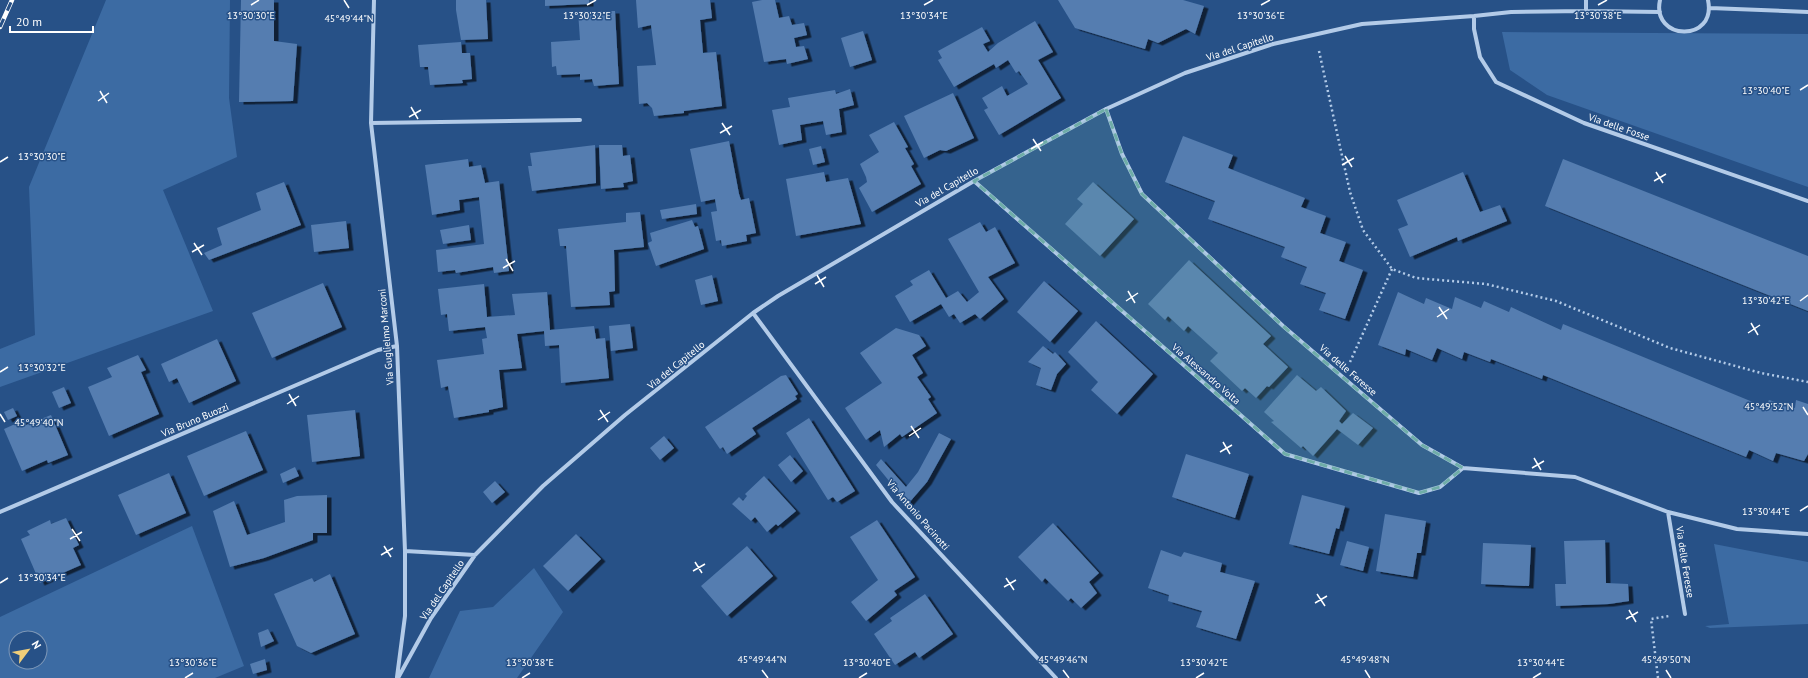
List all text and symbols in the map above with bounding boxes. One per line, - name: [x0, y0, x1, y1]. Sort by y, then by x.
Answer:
- scale bar: [10, 8, 93, 34]
- text: 13°30'30"E: [227, 9, 275, 22]
- text: 13°30'32"E: [563, 9, 611, 22]
- text: 13°30'34"E: [900, 9, 948, 22]
- text: 13°30'36"E: [1237, 9, 1285, 22]
- text: 13°30'38"E: [1574, 9, 1622, 22]
- text: 45°49'44"N: [324, 12, 374, 25]
- text: 20 m: [16, 14, 42, 29]
- street label: Via del Capitello: [1204, 30, 1275, 64]
- text: 13°30'40"E: [1742, 84, 1790, 97]
- street label: Via delle Fosse: [1586, 110, 1651, 144]
- text: 13°30'30"E: [18, 150, 66, 163]
- street label: Via del Capitello: [912, 164, 981, 211]
- street label: Via Guglielmo Marconi: [375, 288, 397, 387]
- text: 13°30'42"E: [1742, 294, 1790, 307]
- street label: Via del Capitello: [644, 338, 707, 393]
- street label: Via Alessandro Volta: [1168, 340, 1243, 407]
- street label: Via delle Feresse: [1316, 341, 1380, 399]
- text: 13°30'32"E: [18, 361, 66, 374]
- street label: Via Bruno Buozzi: [158, 400, 231, 440]
- text: 45°49'52"N: [1744, 400, 1794, 413]
- text: 45°49'40"N: [14, 416, 64, 429]
- street label: Via Antonio Pacinotti: [883, 476, 952, 553]
- text: 13°30'44"E: [1742, 505, 1790, 518]
- street label: Via delle Feresse: [1673, 524, 1697, 599]
- street label: Via del Capitello: [416, 557, 467, 624]
- text: 13°30'34"E: [18, 571, 66, 584]
- north arrow: [8, 630, 48, 670]
- text: N: [29, 638, 44, 651]
- text: 45°49'44"N: [737, 653, 787, 666]
- text: 45°49'46"N: [1038, 653, 1088, 666]
- text: 45°49'48"N: [1340, 653, 1390, 666]
- text: 45°49'50"N: [1641, 653, 1691, 666]
- text: 13°30'36"E: [169, 656, 217, 669]
- text: 13°30'38"E: [506, 656, 554, 669]
- text: 13°30'40"E: [843, 656, 891, 669]
- text: 13°30'42"E: [1180, 656, 1228, 669]
- text: 13°30'44"E: [1517, 656, 1565, 669]

